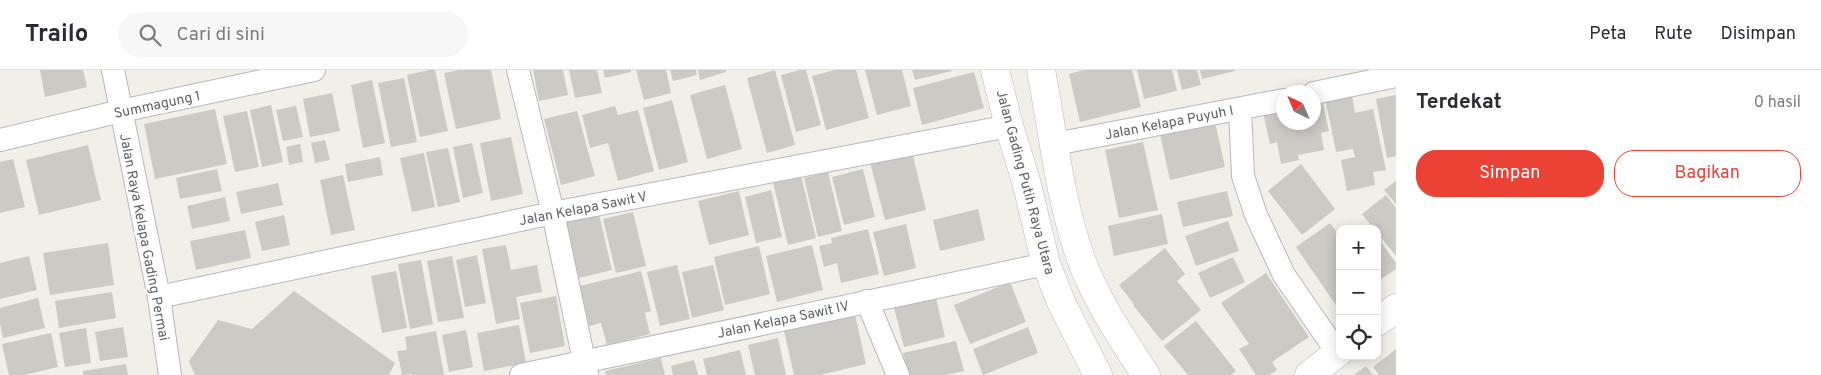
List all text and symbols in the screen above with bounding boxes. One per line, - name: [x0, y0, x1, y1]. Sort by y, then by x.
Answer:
- search box: [118, 12, 468, 57]
- text: Trailo: [25, 20, 88, 50]
- icon: search: [136, 21, 164, 49]
- text: Cari di sini: [176, 23, 265, 47]
- text: Peta: [1589, 23, 1626, 46]
- text: Rute: [1654, 23, 1692, 46]
- text: Disimpan: [1720, 23, 1796, 46]
- north arrow: [1276, 85, 1321, 130]
- street label: Summagung 1: [112, 88, 202, 123]
- street label: Jalan Gading Putih Raya Utara: [992, 88, 1057, 277]
- text: Terdekat: [1416, 89, 1502, 116]
- text: 0 hasil: [1754, 93, 1801, 113]
- street label: Jalan Kelapa Puyuh I: [1103, 103, 1235, 144]
- street label: Jalan Raya Kelapa Gading Permai: [115, 132, 172, 342]
- button: Simpan: [1416, 150, 1604, 197]
- button: Bagikan: [1614, 150, 1801, 197]
- street label: Jalan Kelapa Sawit V: [518, 189, 649, 230]
- map controls: [1336, 225, 1381, 360]
- button: +: [1336, 225, 1381, 270]
- button: −: [1336, 270, 1381, 315]
- street label: Jalan Kelapa Sawit IV: [716, 298, 851, 343]
- button: locate: [1336, 315, 1381, 360]

